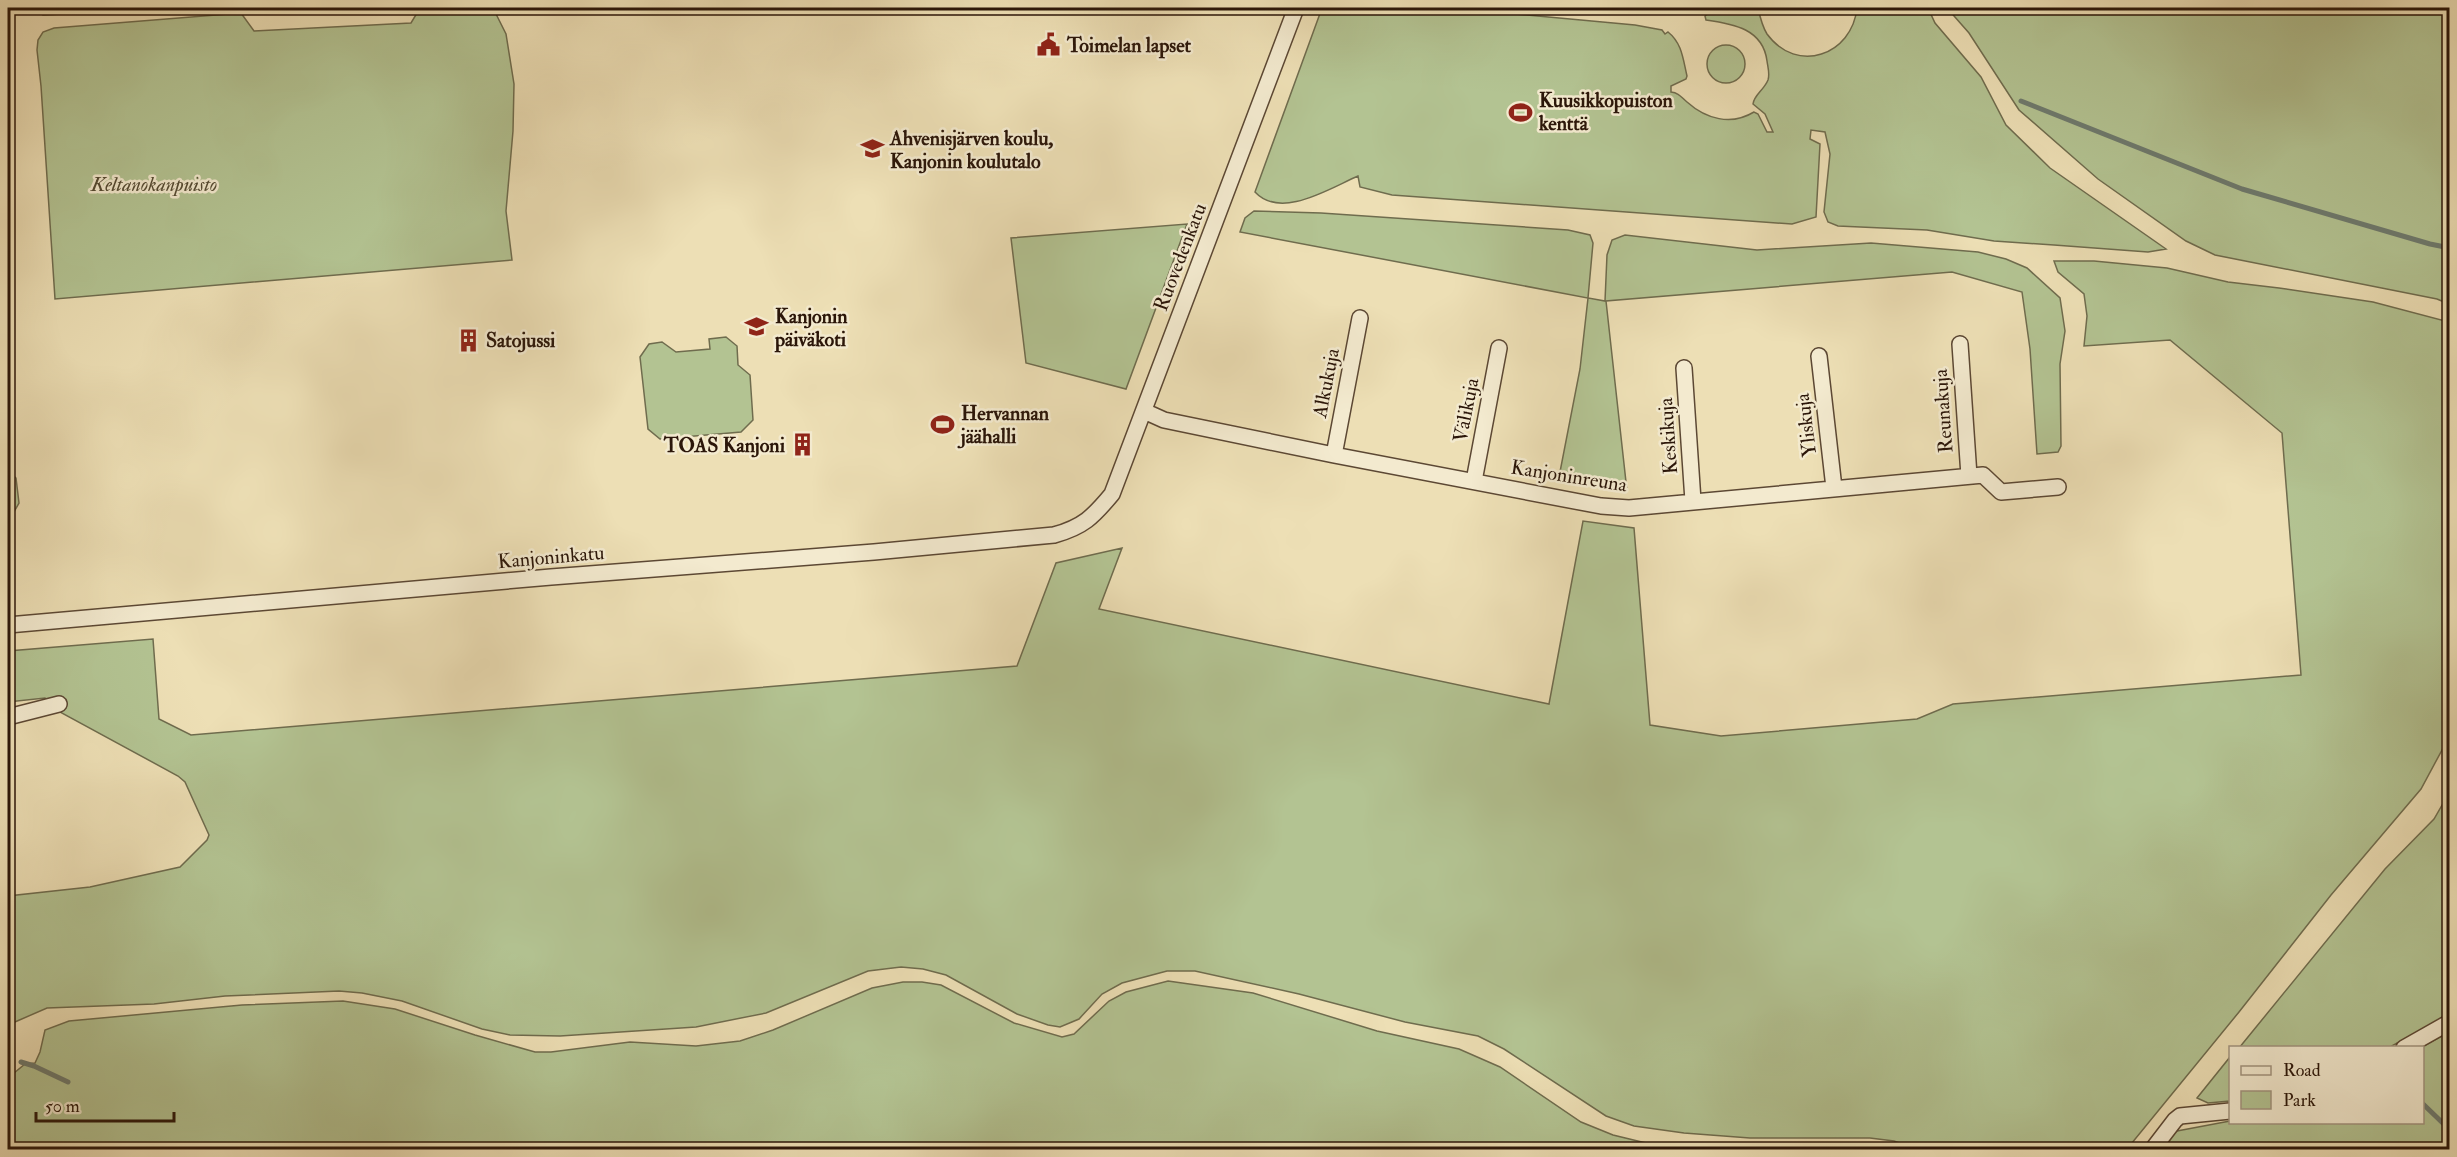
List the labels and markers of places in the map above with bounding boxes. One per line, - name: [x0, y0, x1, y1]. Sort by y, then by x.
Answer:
- public building icon: Toimelan lapset: [1036, 32, 1062, 58]
- place label: Toimelan lapset: [1066, 33, 1192, 59]
- place label: Kuusikkopuiston kenttä: [1538, 88, 1673, 136]
- sports icon: Kuusikkopuiston kenttä: [1508, 99, 1534, 125]
- place label: Ahvenisjärven koulu, Kanjonin koulutalo: [889, 126, 1054, 174]
- school or university icon: Ahvenisjärven koulu, Kanjonin koulutalo: [859, 136, 885, 162]
- place label: Kanjonin päiväkoti: [774, 304, 848, 353]
- school or university icon: Kanjonin päiväkoti: [744, 314, 770, 340]
- building icon: Satojussi: [455, 327, 481, 353]
- place label: Satojussi: [486, 328, 556, 353]
- place label: Hervannan jäähalli: [957, 401, 1050, 449]
- sports icon: Hervannan jäähalli: [930, 412, 956, 438]
- building icon: TOAS Kanjoni: [790, 432, 816, 458]
- place label: TOAS Kanjoni: [663, 433, 786, 458]

